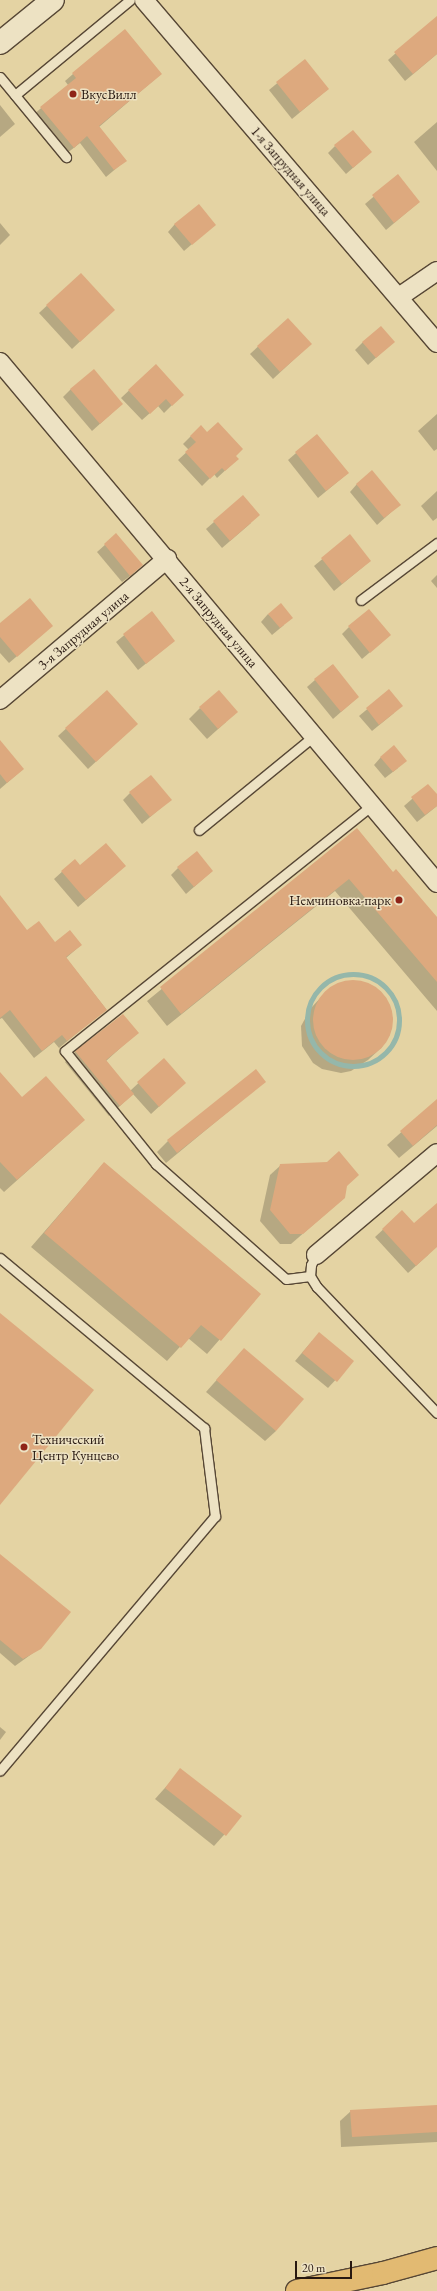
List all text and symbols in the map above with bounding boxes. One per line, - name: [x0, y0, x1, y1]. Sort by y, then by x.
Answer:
- place label: ВкусВилл: [81, 86, 136, 102]
- marker: ВкусВилл: [68, 89, 78, 99]
- street label: 1-я Запрудная улица: [248, 123, 334, 219]
- street label: 2-я Запрудная улица: [176, 573, 262, 671]
- street label: 3-я Запрудная улица: [34, 587, 132, 673]
- place label: Немчиновка-парк: [289, 892, 391, 908]
- marker: Немчиновка-парк: [394, 895, 404, 905]
- place label: Технический Центр Кунцево: [32, 1431, 119, 1464]
- marker: Технический Центр Кунцево: [19, 1442, 29, 1452]
- scale bar: [297, 2253, 354, 2279]
- text: 20 m: [302, 2260, 325, 2276]

